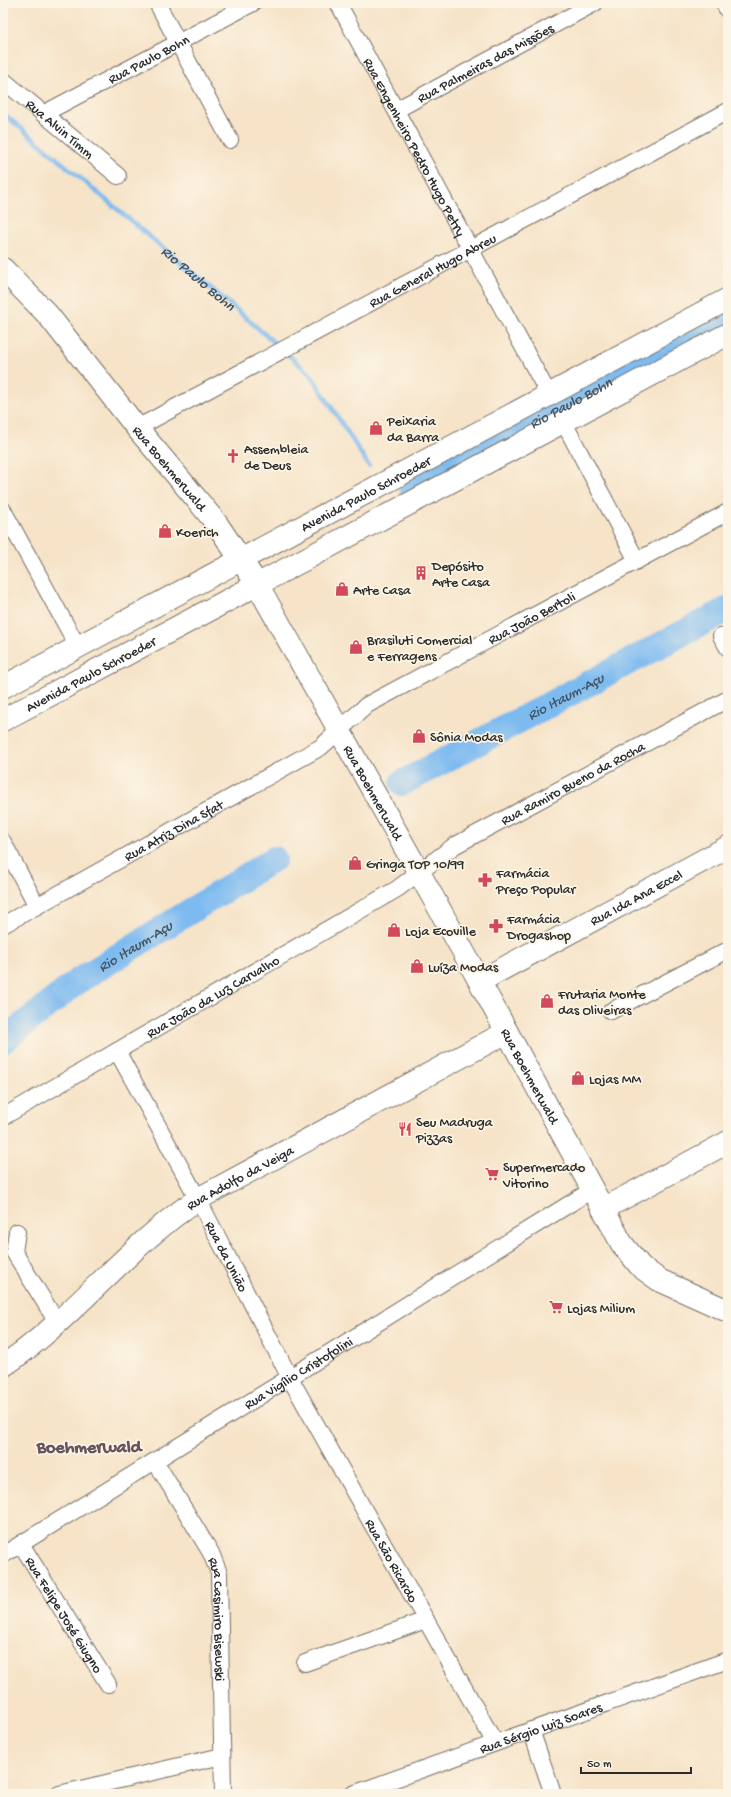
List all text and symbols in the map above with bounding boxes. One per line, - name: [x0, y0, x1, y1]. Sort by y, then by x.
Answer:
- street label: Rua Palmeiras das Missões: [415, 20, 558, 108]
- street label: Rua Paulo Bohn: [106, 32, 193, 89]
- street label: Rua Engenheiro Pedro Hugo Petry: [358, 56, 468, 240]
- street label: Rua Alvin Timm: [21, 97, 97, 163]
- street label: Rua General Hugo Abreu: [367, 231, 500, 313]
- water label: Rio Paulo Bohn: [157, 243, 239, 316]
- water label: Rio Paulo Bohn: [527, 374, 617, 434]
- place label: Peixaria da Barra: [386, 414, 440, 447]
- shop icon: Peixaria da Barra: [368, 420, 384, 436]
- street label: Rua Boehmerwald: [128, 423, 210, 517]
- place label: Assembleia de Deus: [244, 442, 309, 475]
- church icon: Assembleia de Deus: [225, 448, 241, 464]
- street label: Avenida Paulo Schroeder: [299, 453, 435, 537]
- shop icon: Koerich: [157, 523, 173, 539]
- place label: Koerich: [176, 525, 219, 542]
- place label: Depósito Arte Casa: [431, 559, 491, 592]
- building icon: Depósito Arte Casa: [413, 565, 429, 581]
- shop icon: Arte Casa: [334, 581, 350, 597]
- place label: Arte Casa: [353, 583, 412, 600]
- street label: Rua João Bertoli: [486, 589, 579, 650]
- place label: Brasiluti Comercial e Ferragens: [366, 633, 472, 666]
- street label: Avenida Paulo Schroeder: [23, 634, 161, 717]
- shop icon: Brasiluti Comercial e Ferragens: [348, 639, 364, 655]
- water label: Rio Itaum-Açu: [525, 669, 609, 725]
- shop icon: Sônia Modas: [411, 728, 427, 744]
- place label: Sônia Modas: [430, 730, 503, 747]
- street label: Rua Ramiro Bueno da Rocha: [499, 739, 650, 830]
- street label: Rua Boehmerwald: [338, 743, 406, 845]
- street label: Rua Atriz Dina Sfat: [122, 797, 228, 866]
- shop icon: Gringa TOP 10/99: [347, 855, 363, 871]
- place label: Gringa TOP 10/99: [366, 857, 464, 874]
- place label: Farmácia Preço Popular: [495, 866, 577, 899]
- street label: Rua Ida Ana Eccel: [588, 867, 686, 931]
- pharmacy icon: Farmácia Preço Popular: [477, 872, 493, 888]
- place label: Farmácia Drogashop: [506, 912, 571, 945]
- water label: Rio Itaum-Açu: [95, 916, 178, 977]
- pharmacy icon: Farmácia Drogashop: [488, 918, 504, 934]
- shop icon: Loja Ecoville: [386, 922, 402, 938]
- place label: Loja Ecoville: [405, 924, 477, 941]
- street label: Rua João da Luz Carvalho: [144, 953, 283, 1043]
- shop icon: Luíza Modas: [409, 958, 425, 974]
- place label: Luíza Modas: [428, 960, 499, 977]
- place label: Frutaria Monte das Oliveiras: [557, 987, 647, 1020]
- shop icon: Frutaria Monte das Oliveiras: [539, 993, 555, 1009]
- street label: Rua Boehmerwald: [496, 1026, 562, 1129]
- shop icon: Lojas MM: [570, 1070, 586, 1086]
- place label: Lojas MM: [589, 1072, 641, 1089]
- place label: Seu Madruga Pizzas: [415, 1115, 494, 1148]
- restaurant icon: Seu Madruga Pizzas: [397, 1121, 413, 1137]
- street label: Rua Adolfo da Veiga: [184, 1142, 298, 1215]
- place label: Supermercado Vitorino: [502, 1160, 585, 1193]
- supermarket icon: Supermercado Vitorino: [484, 1166, 500, 1182]
- street label: Rua da União: [200, 1219, 250, 1296]
- supermarket icon: Lojas Milium: [548, 1299, 564, 1315]
- place label: Lojas Milium: [567, 1301, 635, 1318]
- street label: Rua Vigílio Cristofolini: [242, 1334, 357, 1414]
- district label: Boehmerwald: [36, 1438, 144, 1459]
- street label: Rua São Ricardo: [360, 1517, 420, 1606]
- street label: Rua Felipe José Giugno: [20, 1554, 105, 1677]
- street label: Rua Casimiro Bisewski: [203, 1555, 227, 1681]
- street label: Rua Sérgio Luiz Soares: [478, 1699, 605, 1759]
- scale bar: [581, 1749, 691, 1775]
- text: 50 m: [587, 1758, 612, 1772]

